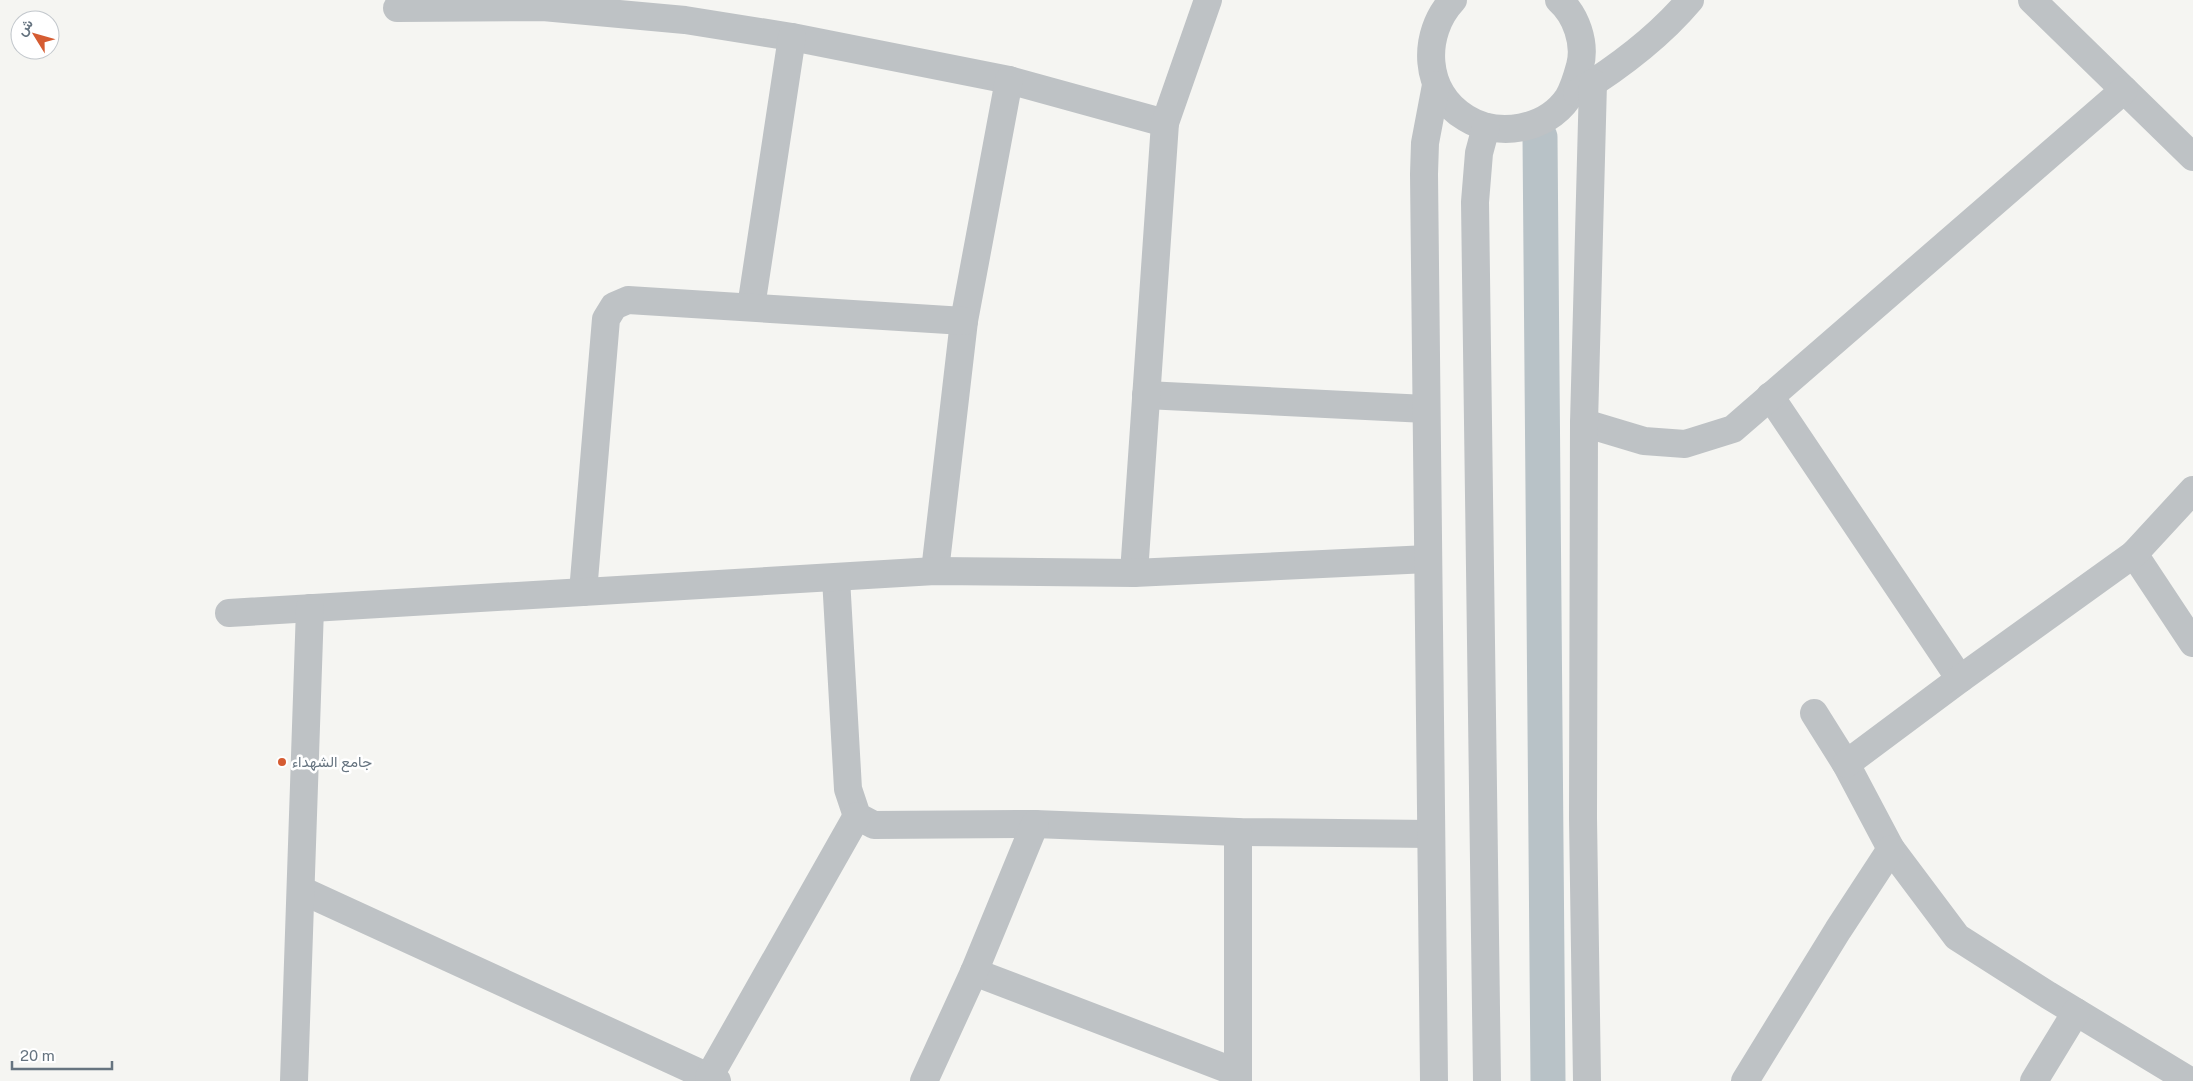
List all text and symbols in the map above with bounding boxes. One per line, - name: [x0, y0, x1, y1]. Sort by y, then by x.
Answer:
- north arrow: [10, 10, 60, 60]
- text: ش: [13, 16, 37, 39]
- place label: جامع الشهداء: [292, 753, 372, 773]
- marker: جامع الشهداء: [276, 756, 288, 768]
- scale bar: [12, 1038, 112, 1070]
- text: 20 m: [20, 1047, 55, 1064]

